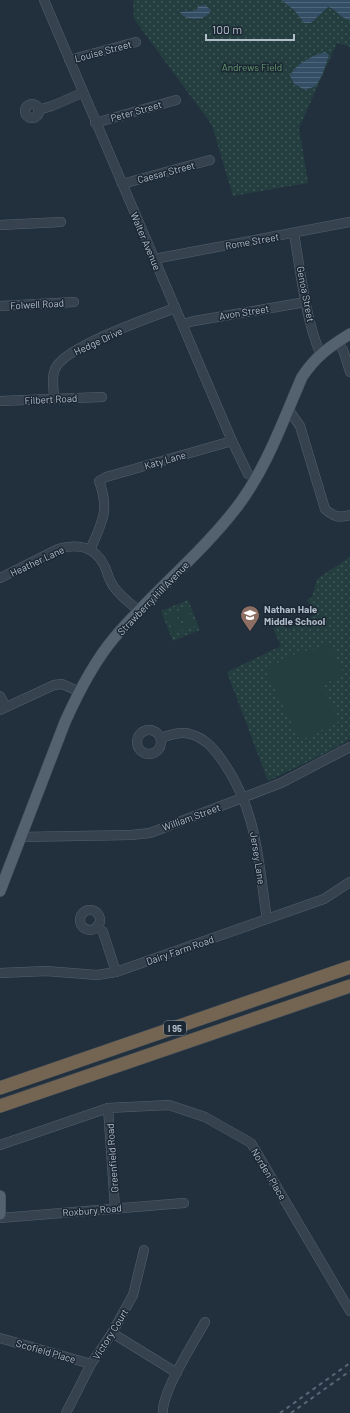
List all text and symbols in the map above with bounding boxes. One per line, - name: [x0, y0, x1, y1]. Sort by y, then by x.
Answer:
- scale bar: [206, 16, 294, 42]
- text: 100 m: [212, 22, 242, 36]
- street label: Louise Street: [73, 38, 133, 64]
- park label: Andrews Field: [222, 61, 282, 73]
- street label: Peter Street: [109, 98, 163, 124]
- street label: Caesar Street: [136, 158, 196, 185]
- street label: Walter Avenue: [128, 210, 164, 272]
- street label: Rome Street: [224, 230, 280, 252]
- street label: Genoa Street: [295, 265, 317, 323]
- street label: Folwell Road: [10, 297, 64, 311]
- street label: Avon Street: [218, 302, 270, 322]
- street label: Hedge Drive: [72, 325, 124, 357]
- street label: Filbert Road: [24, 392, 78, 406]
- street label: Katy Lane: [143, 448, 187, 472]
- street label: Heather Lane: [8, 543, 66, 579]
- street label: Strawberry Hill Avenue: [115, 559, 191, 637]
- place label: Nathan Hale Middle School: [264, 603, 325, 627]
- school or university icon: Nathan Hale Middle School: [239, 604, 261, 632]
- street label: William Street: [160, 801, 222, 833]
- street label: Jersey Lane: [248, 831, 268, 885]
- street label: Dairy Farm Road: [145, 933, 215, 967]
- road number: I 95: [164, 1021, 186, 1035]
- street label: Greenfield Road: [104, 1123, 120, 1193]
- street label: Norden Place: [249, 1146, 289, 1202]
- street label: Roxbury Road: [62, 1201, 122, 1219]
- street label: Victory Court: [90, 1306, 130, 1362]
- street label: Scofield Place: [15, 1337, 77, 1365]

